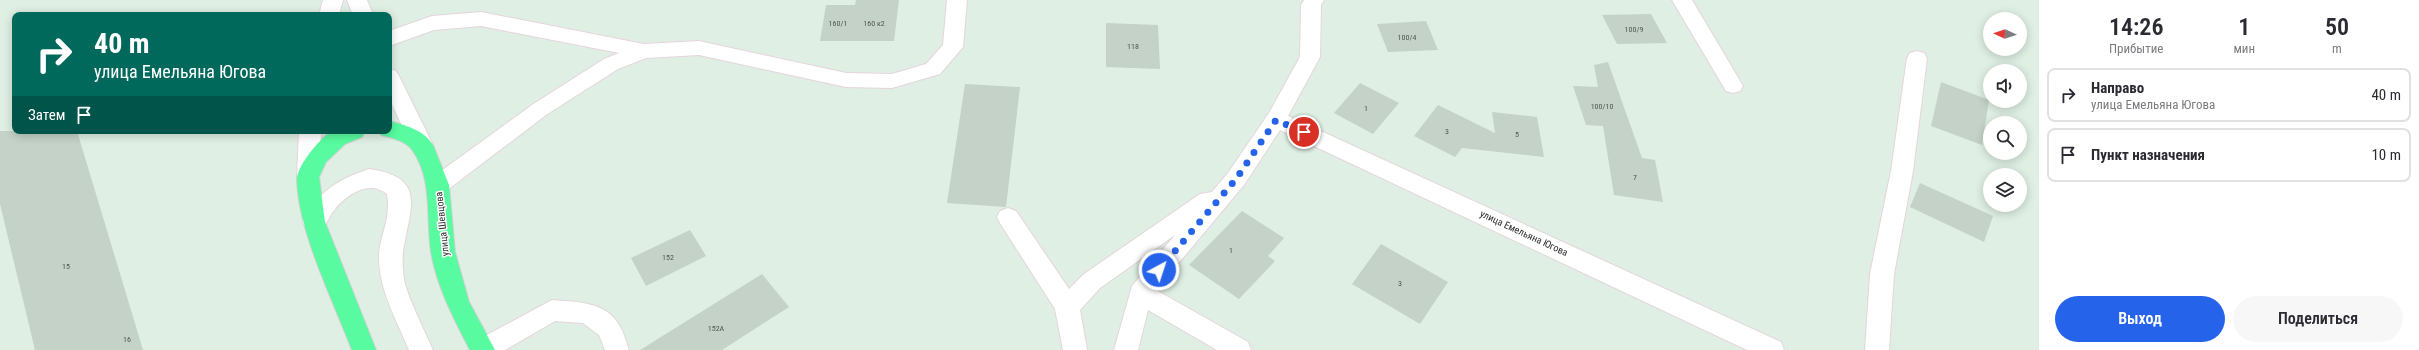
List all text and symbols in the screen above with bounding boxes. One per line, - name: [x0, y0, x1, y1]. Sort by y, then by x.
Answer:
- north arrow: [1983, 12, 2027, 56]
- map controls: [1983, 12, 2027, 212]
- text: 14:26: [2109, 13, 2164, 41]
- text: 1: [2238, 13, 2250, 41]
- text: 50: [2325, 13, 2349, 41]
- house number: 160/1: [829, 19, 847, 28]
- house number: 160 к2: [863, 19, 885, 28]
- house number: 100/9: [1625, 25, 1643, 34]
- text: 40 m: [94, 27, 150, 60]
- icon: right: [28, 28, 80, 80]
- house number: 100/4: [1398, 33, 1416, 42]
- text: Прибытие: [2109, 41, 2163, 56]
- text: мин: [2233, 41, 2255, 56]
- text: m: [2332, 41, 2342, 56]
- house number: 118: [1127, 42, 1139, 51]
- text: улица Емельяна Югова: [94, 61, 266, 82]
- button: sound: [1983, 64, 2027, 108]
- text: Направо: [2091, 79, 2144, 97]
- icon: right: [2057, 84, 2079, 106]
- text: 40 m: [2371, 86, 2401, 104]
- text: улица Емельяна Югова: [2091, 97, 2215, 112]
- house number: 100/10: [1591, 102, 1613, 111]
- icon: arrive: [73, 104, 95, 126]
- house number: 1: [1364, 104, 1368, 113]
- text: Затем: [28, 106, 65, 124]
- pin: [1287, 115, 1321, 149]
- button: search: [1983, 116, 2027, 160]
- icon: arrive: [1293, 121, 1315, 143]
- house number: 3: [1445, 127, 1449, 136]
- house number: 5: [1515, 130, 1519, 139]
- icon: arrive: [2057, 144, 2079, 166]
- text: Пункт назначения: [2091, 146, 2205, 164]
- text: 10 m: [2371, 146, 2401, 164]
- button: layers: [1983, 168, 2027, 212]
- house number: 7: [1633, 173, 1637, 182]
- street label: улица Шевцова: [433, 191, 451, 257]
- street label: улица Емельяна Югова: [1478, 208, 1570, 258]
- house number: 1: [1229, 246, 1233, 255]
- position arrow: [1138, 249, 1180, 291]
- house number: 152: [662, 253, 674, 262]
- house number: 15: [62, 262, 70, 271]
- house number: 3: [1398, 279, 1402, 288]
- button: Выход: [2055, 296, 2225, 342]
- button: Поделиться: [2233, 296, 2403, 342]
- house number: 152А: [708, 324, 725, 333]
- house number: 16: [123, 335, 131, 344]

